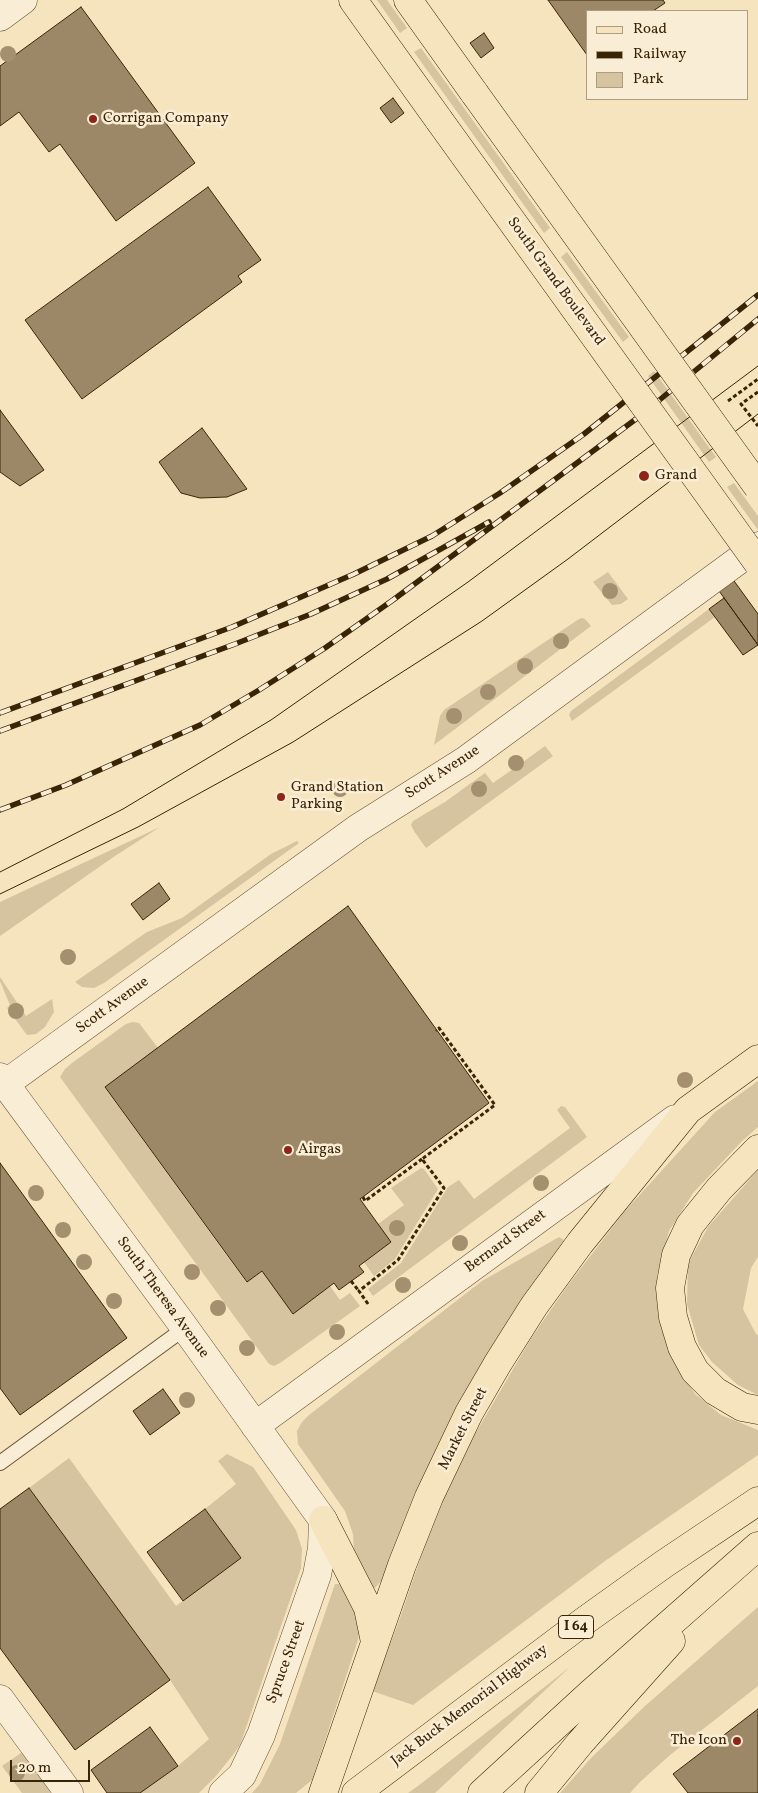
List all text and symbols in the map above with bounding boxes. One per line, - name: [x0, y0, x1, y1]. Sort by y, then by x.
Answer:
- legend: [586, 10, 748, 100]
- text: Road: [633, 19, 667, 40]
- text: Railway: [633, 44, 686, 65]
- text: Park: [633, 69, 664, 90]
- place label: Corrigan Company: [103, 110, 229, 128]
- marker: Corrigan Company: [87, 113, 99, 125]
- street label: South Grand Boulevard: [502, 214, 608, 350]
- place label: Grand: [655, 467, 697, 485]
- marker: Grand: [637, 469, 651, 483]
- street label: Scott Avenue: [402, 742, 484, 804]
- place label: Grand Station Parking: [291, 779, 384, 814]
- marker: Grand Station Parking: [275, 791, 287, 803]
- street label: Scott Avenue: [73, 974, 153, 1038]
- place label: Airgas: [298, 1141, 341, 1159]
- marker: Airgas: [282, 1144, 294, 1156]
- street label: Bernard Street: [462, 1206, 550, 1278]
- street label: South Theresa Avenue: [112, 1234, 212, 1362]
- street label: Market Street: [435, 1385, 493, 1473]
- road number: I 64: [558, 1615, 594, 1638]
- street label: Spruce Street: [264, 1618, 310, 1706]
- street label: Jack Buck Memorial Highway: [388, 1641, 552, 1771]
- place label: The Icon: [671, 1732, 727, 1750]
- marker: The Icon: [731, 1735, 743, 1747]
- scale bar: [12, 1750, 92, 1782]
- text: 20 m: [18, 1758, 51, 1779]

